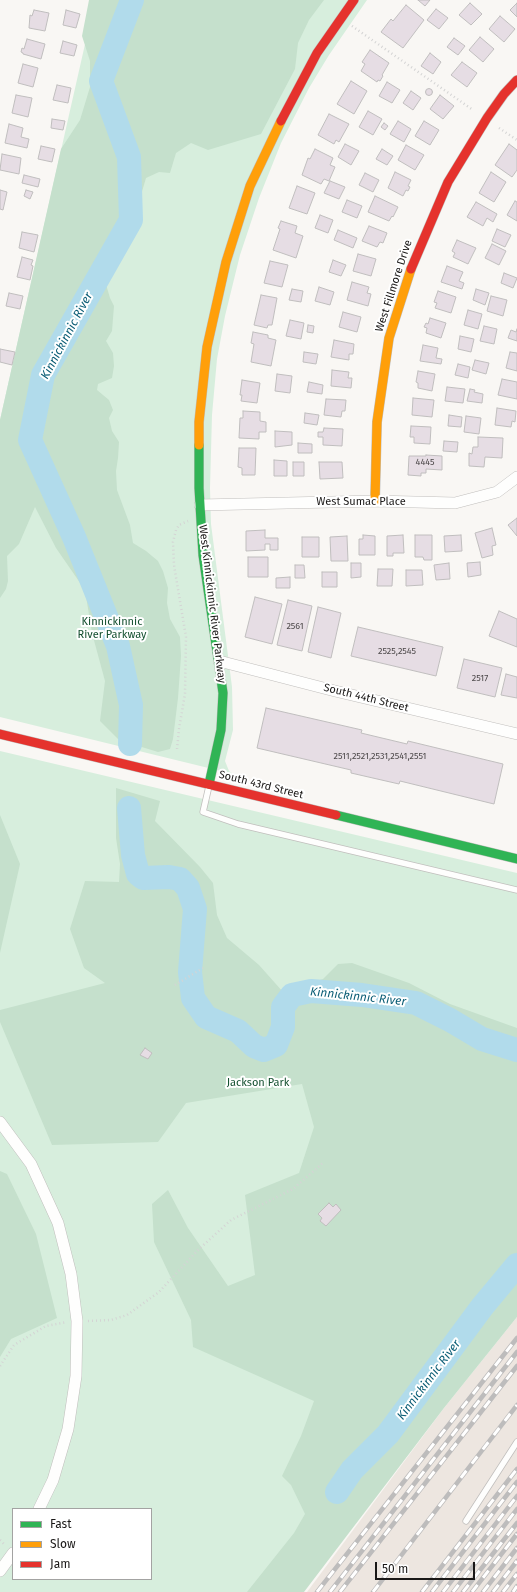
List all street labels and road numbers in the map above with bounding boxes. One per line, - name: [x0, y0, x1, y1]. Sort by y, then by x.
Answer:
- street label: West Fillmore Drive: [373, 238, 415, 334]
- street label: West Sumac Place: [316, 495, 406, 509]
- street label: West Kinnickinnic River Parkway: [196, 524, 228, 684]
- street label: South 44th Street: [322, 681, 410, 715]
- street label: South 43rd Street: [217, 768, 305, 802]

